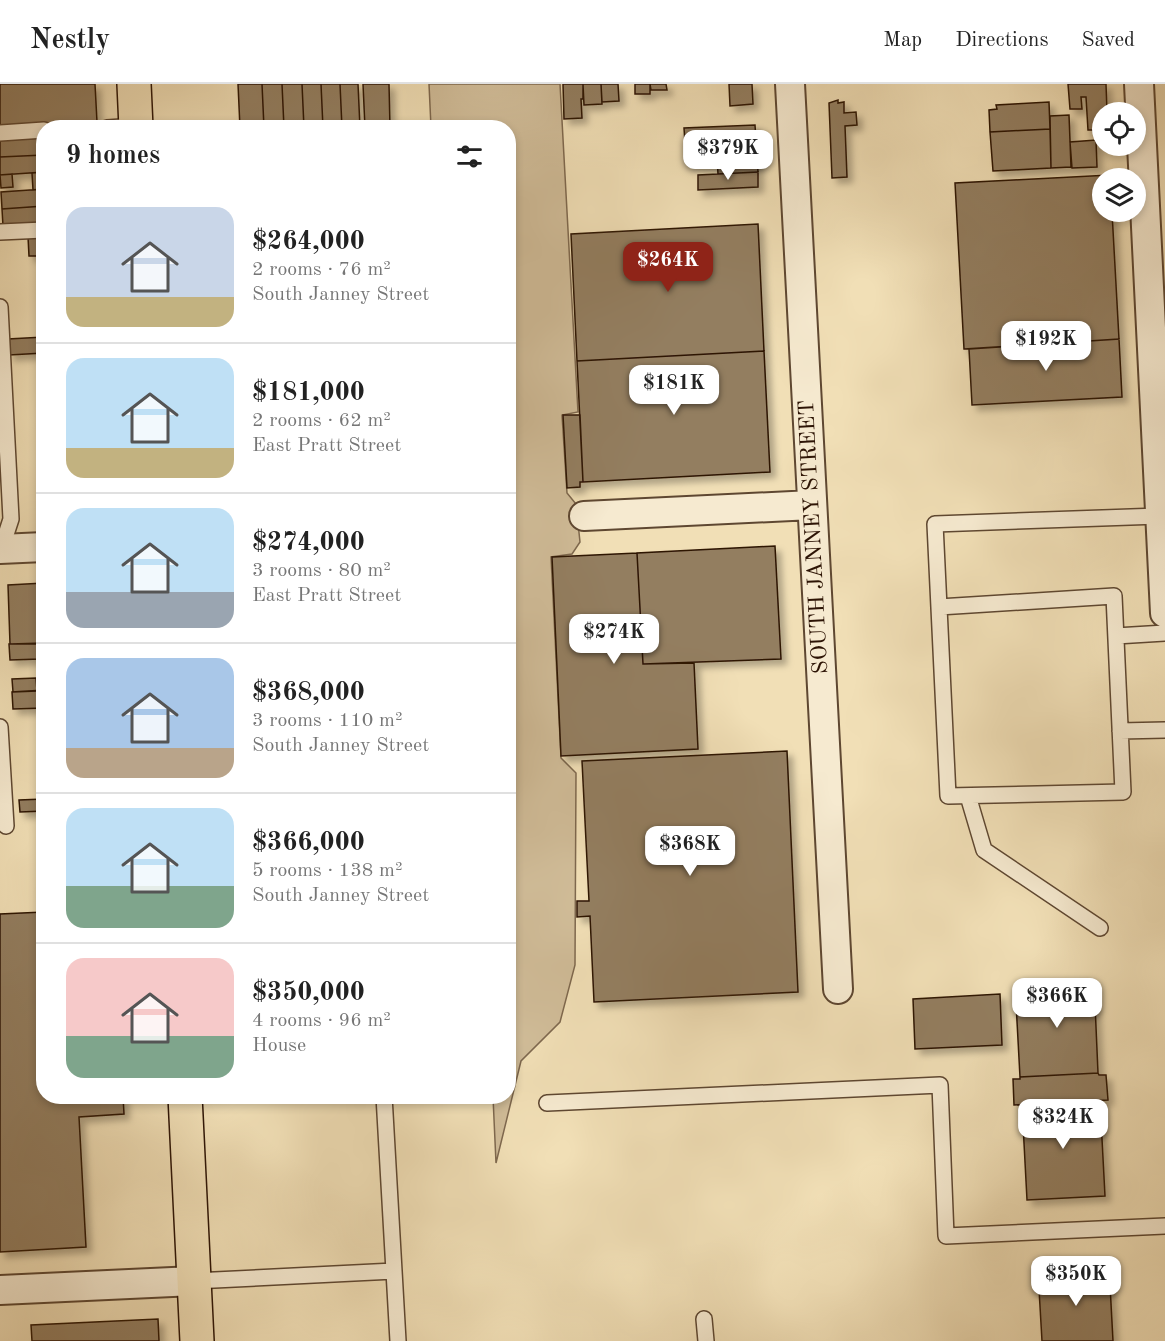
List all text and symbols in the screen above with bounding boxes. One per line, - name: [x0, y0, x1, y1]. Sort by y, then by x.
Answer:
- text: Nestly: [30, 27, 110, 55]
- text: Map: [883, 30, 922, 51]
- text: Directions: [955, 30, 1049, 51]
- text: Saved: [1082, 30, 1135, 51]
- map controls: [1092, 102, 1146, 222]
- button: locate: [1092, 102, 1146, 156]
- pin: $379K: [686, 130, 770, 181]
- text: $379K: [697, 139, 759, 159]
- icon: filters: [453, 140, 486, 173]
- text: 9 homes: [66, 143, 160, 169]
- button: layers: [1092, 168, 1146, 222]
- text: $264,000: [252, 229, 365, 255]
- icon: home: [114, 231, 186, 303]
- pin: $264K: [626, 242, 710, 293]
- text: $264K: [637, 251, 699, 271]
- text: 2 rooms · 76 m²: [252, 260, 391, 280]
- text: South Janney Street: [252, 285, 429, 305]
- pin: $192K: [1004, 321, 1088, 372]
- text: $192K: [1015, 330, 1077, 350]
- pin: $181K: [632, 365, 716, 416]
- text: $181K: [643, 374, 705, 394]
- text: $181,000: [252, 380, 365, 406]
- icon: home: [114, 382, 186, 454]
- street label: SOUTH JANNEY STREET: [796, 399, 832, 675]
- text: 2 rooms · 62 m²: [252, 411, 391, 431]
- text: East Pratt Street: [252, 436, 401, 456]
- text: $274,000: [252, 530, 365, 556]
- icon: home: [114, 532, 186, 604]
- text: 3 rooms · 80 m²: [252, 561, 391, 581]
- text: East Pratt Street: [252, 586, 401, 606]
- pin: $274K: [572, 614, 656, 665]
- text: $274K: [583, 623, 645, 643]
- text: $368,000: [252, 680, 365, 706]
- icon: home: [114, 682, 186, 754]
- text: 3 rooms · 110 m²: [252, 711, 402, 731]
- text: South Janney Street: [252, 736, 429, 756]
- pin: $368K: [648, 826, 732, 877]
- text: $366,000: [252, 830, 365, 856]
- icon: home: [114, 832, 186, 904]
- text: $368K: [659, 835, 721, 855]
- text: 5 rooms · 138 m²: [252, 861, 402, 881]
- text: South Janney Street: [252, 886, 429, 906]
- pin: $366K: [1015, 978, 1099, 1029]
- text: $350,000: [252, 980, 365, 1006]
- icon: home: [114, 982, 186, 1054]
- text: $366K: [1026, 987, 1088, 1007]
- text: 4 rooms · 96 m²: [252, 1011, 391, 1031]
- text: House: [252, 1036, 306, 1056]
- pin: $324K: [1021, 1099, 1105, 1150]
- text: $324K: [1032, 1108, 1094, 1128]
- pin: $350K: [1034, 1256, 1118, 1307]
- text: $350K: [1045, 1265, 1107, 1285]

